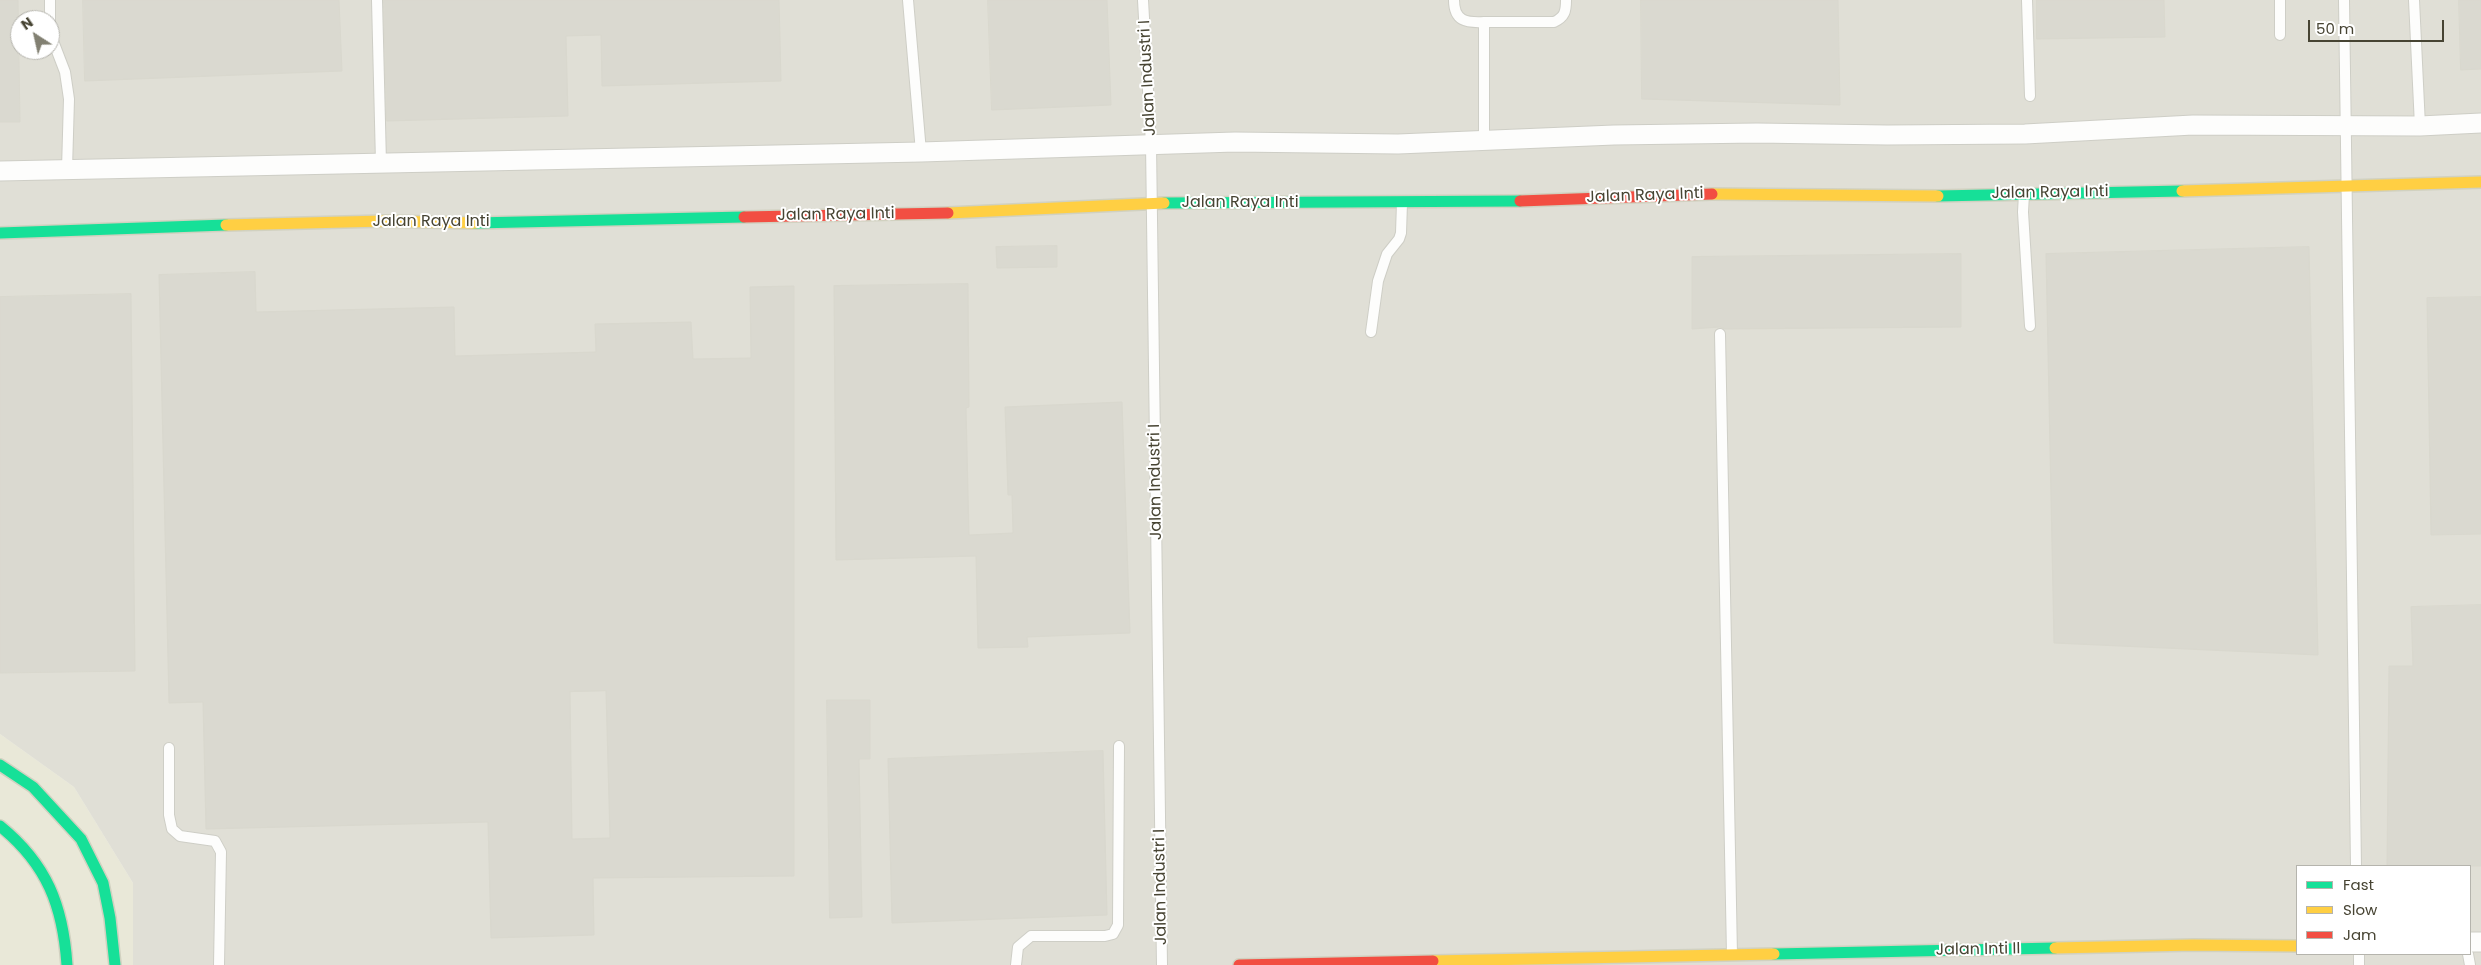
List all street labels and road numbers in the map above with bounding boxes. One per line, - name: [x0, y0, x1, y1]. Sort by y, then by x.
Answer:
- street label: Jalan Industri I: [1135, 20, 1161, 136]
- street label: Jalan Raya Inti: [1991, 182, 2109, 204]
- street label: Jalan Raya Inti: [1586, 184, 1704, 208]
- street label: Jalan Raya Inti: [1181, 193, 1299, 213]
- street label: Jalan Raya Inti: [777, 204, 895, 226]
- street label: Jalan Raya Inti: [372, 212, 490, 232]
- street label: Jalan Industri I: [1145, 424, 1167, 540]
- street label: Jalan Industri I: [1150, 829, 1172, 945]
- street label: Jalan Inti II: [1936, 940, 2020, 960]

